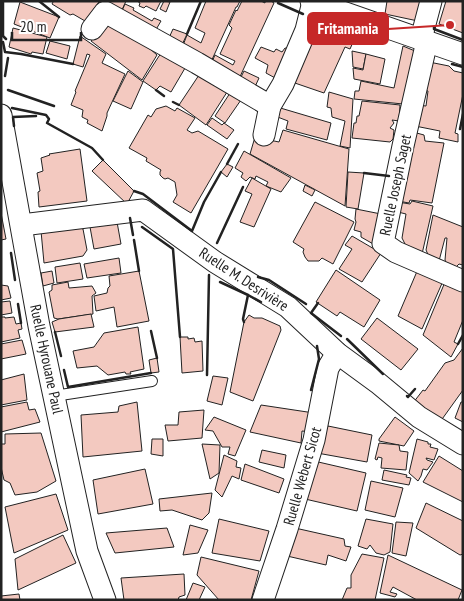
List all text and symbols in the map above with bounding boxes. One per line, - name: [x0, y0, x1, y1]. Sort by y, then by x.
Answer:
- scale bar: [12, 10, 81, 42]
- callout: Fritamania: [308, 13, 388, 44]
- text: 20 m: [20, 17, 46, 36]
- text: Fritamania: [318, 18, 379, 38]
- street label: Ruelle Joseph Saget: [375, 133, 415, 237]
- street label: Ruelle M. Desrivière: [196, 243, 292, 315]
- street label: Ruelle Hyrouane Paul: [26, 303, 68, 416]
- street label: Ruelle Webert Sicot: [279, 425, 325, 527]

